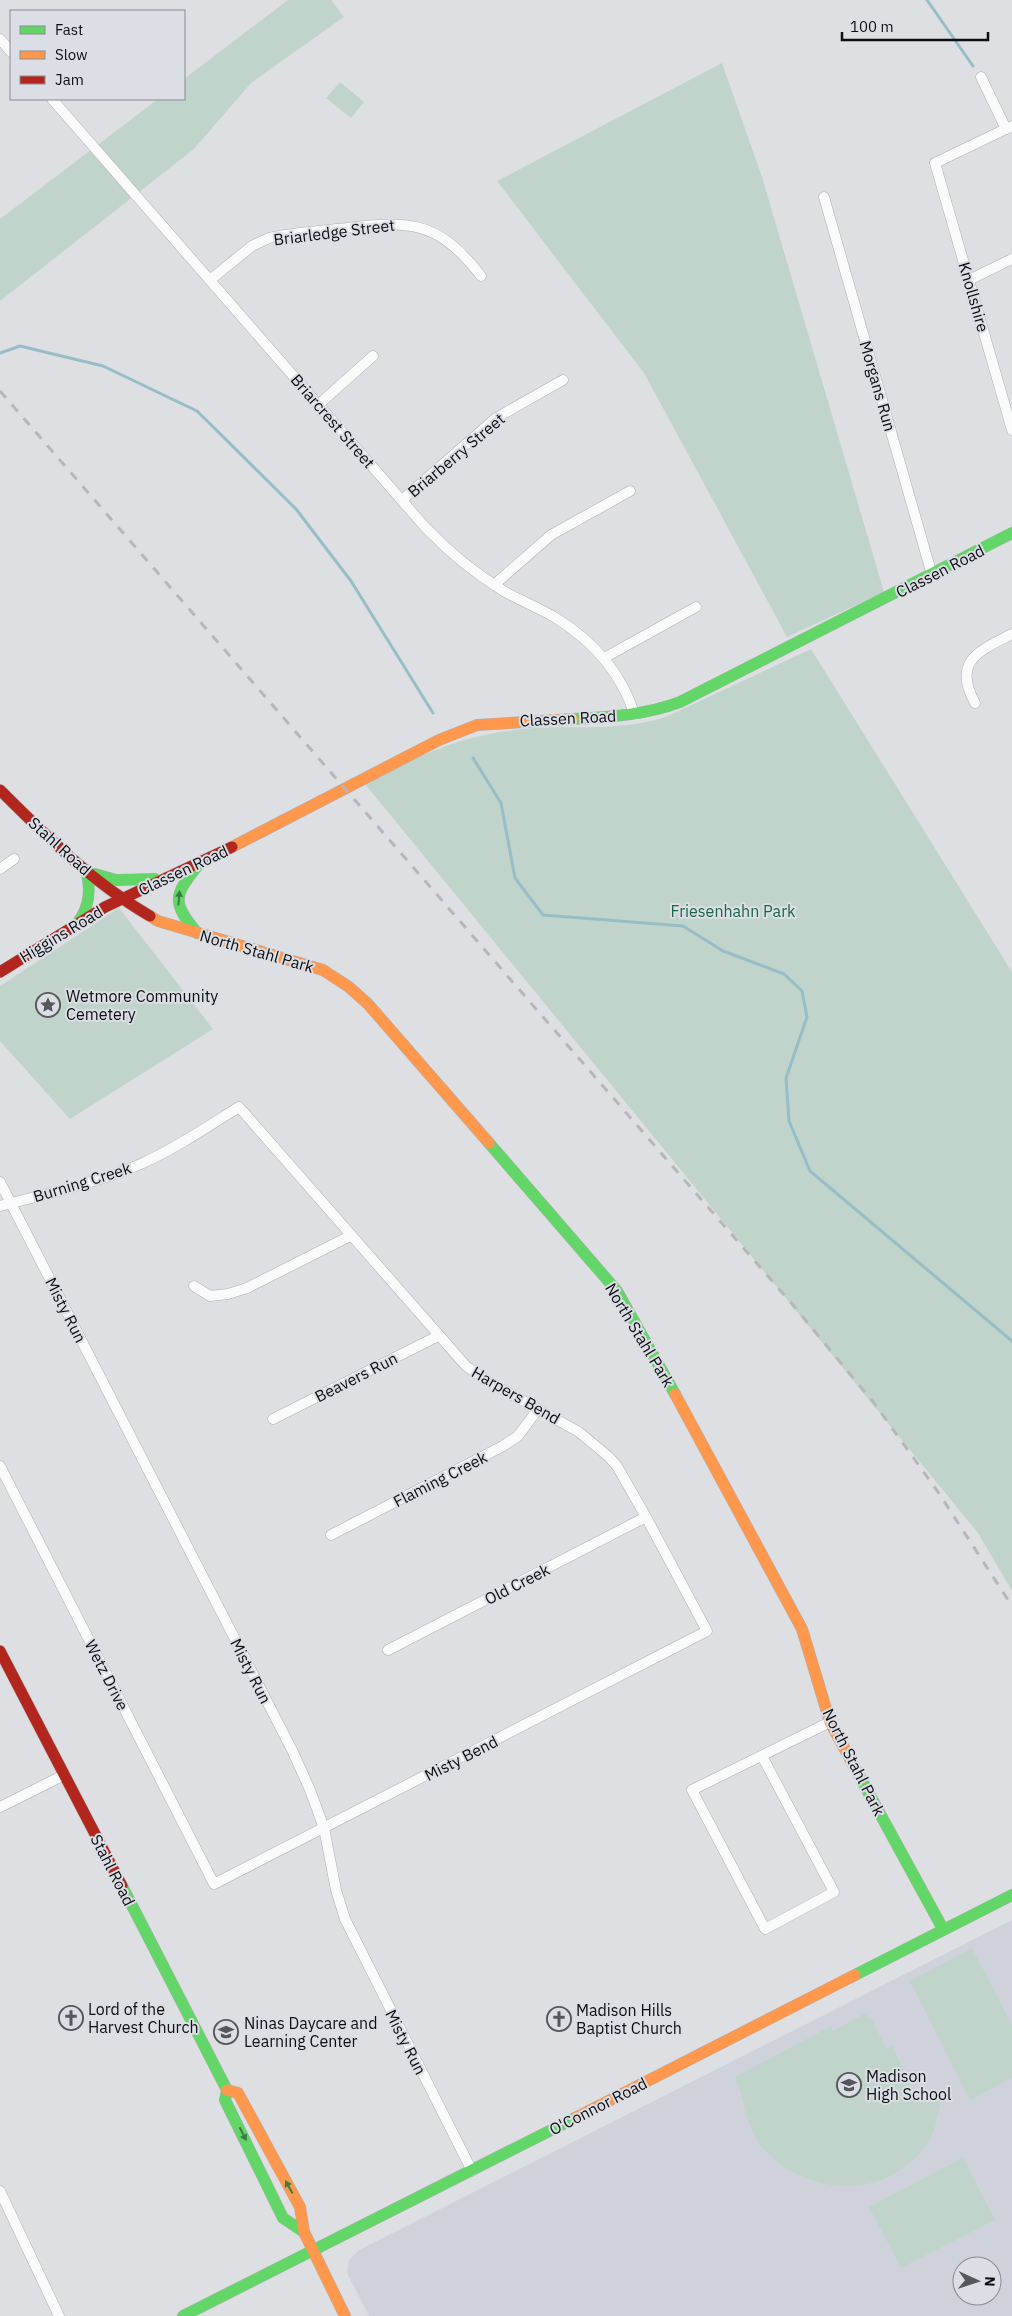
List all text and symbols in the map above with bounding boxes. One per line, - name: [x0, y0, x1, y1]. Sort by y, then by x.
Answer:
- legend: [10, 10, 185, 100]
- scale bar: [842, 10, 988, 42]
- text: 100 m: [850, 17, 894, 36]
- text: Fast: [55, 20, 83, 39]
- text: Slow: [55, 45, 88, 64]
- text: Jam: [55, 70, 84, 89]
- street label: Briarledge Street: [272, 215, 396, 249]
- street label: Knollshire: [954, 260, 994, 335]
- street label: Morgans Run: [856, 338, 900, 434]
- street label: Briarcrest Street: [287, 370, 379, 472]
- street label: Briarberry Street: [403, 409, 509, 501]
- street label: Classen Road: [892, 540, 988, 602]
- street label: Classen Road: [519, 705, 617, 731]
- street label: Stahl Road: [25, 813, 95, 879]
- street label: Classen Road: [135, 840, 231, 900]
- one-way arrow: [175, 890, 183, 906]
- street label: Higgins Road: [16, 901, 106, 967]
- park label: Friesenhahn Park: [671, 901, 796, 921]
- street label: North Stahl Park: [198, 925, 317, 977]
- place label: Wetmore Community Cemetery: [66, 986, 218, 1024]
- place icon: Wetmore Community Cemetery: [35, 992, 61, 1018]
- street label: Burning Creek: [31, 1157, 134, 1206]
- street label: Misty Run: [41, 1274, 91, 1346]
- street label: North Stahl Park: [601, 1279, 679, 1391]
- street label: Beavers Run: [311, 1348, 401, 1406]
- street label: Harpers Bend: [468, 1362, 564, 1428]
- street label: Flaming Creek: [390, 1446, 491, 1511]
- street label: Old Creek: [481, 1559, 553, 1609]
- street label: Misty Run: [226, 1635, 276, 1707]
- street label: Wetz Drive: [81, 1636, 133, 1714]
- street label: North Stahl Park: [818, 1705, 890, 1819]
- street label: Misty Bend: [421, 1731, 501, 1785]
- street label: Stahl Road: [87, 1831, 139, 1909]
- place label: Lord of the Harvest Church: [88, 1999, 199, 2037]
- place label: Madison Hills Baptist Church: [576, 2000, 682, 2038]
- church icon: Lord of the Harvest Church: [58, 2005, 84, 2031]
- street label: Misty Run: [381, 2006, 431, 2078]
- church icon: Madison Hills Baptist Church: [546, 2006, 572, 2032]
- place label: Ninas Daycare and Learning Center: [244, 2013, 377, 2051]
- school or university icon: Ninas Daycare and Learning Center: [213, 2019, 239, 2045]
- place label: Madison High School: [866, 2066, 951, 2104]
- school or university icon: Madison High School: [836, 2072, 862, 2098]
- street label: O'Connor Road: [546, 2073, 650, 2139]
- one-way arrow: [239, 2127, 247, 2141]
- one-way arrow: [285, 2179, 293, 2194]
- north arrow: [952, 2256, 1002, 2306]
- text: N: [981, 2276, 999, 2287]

